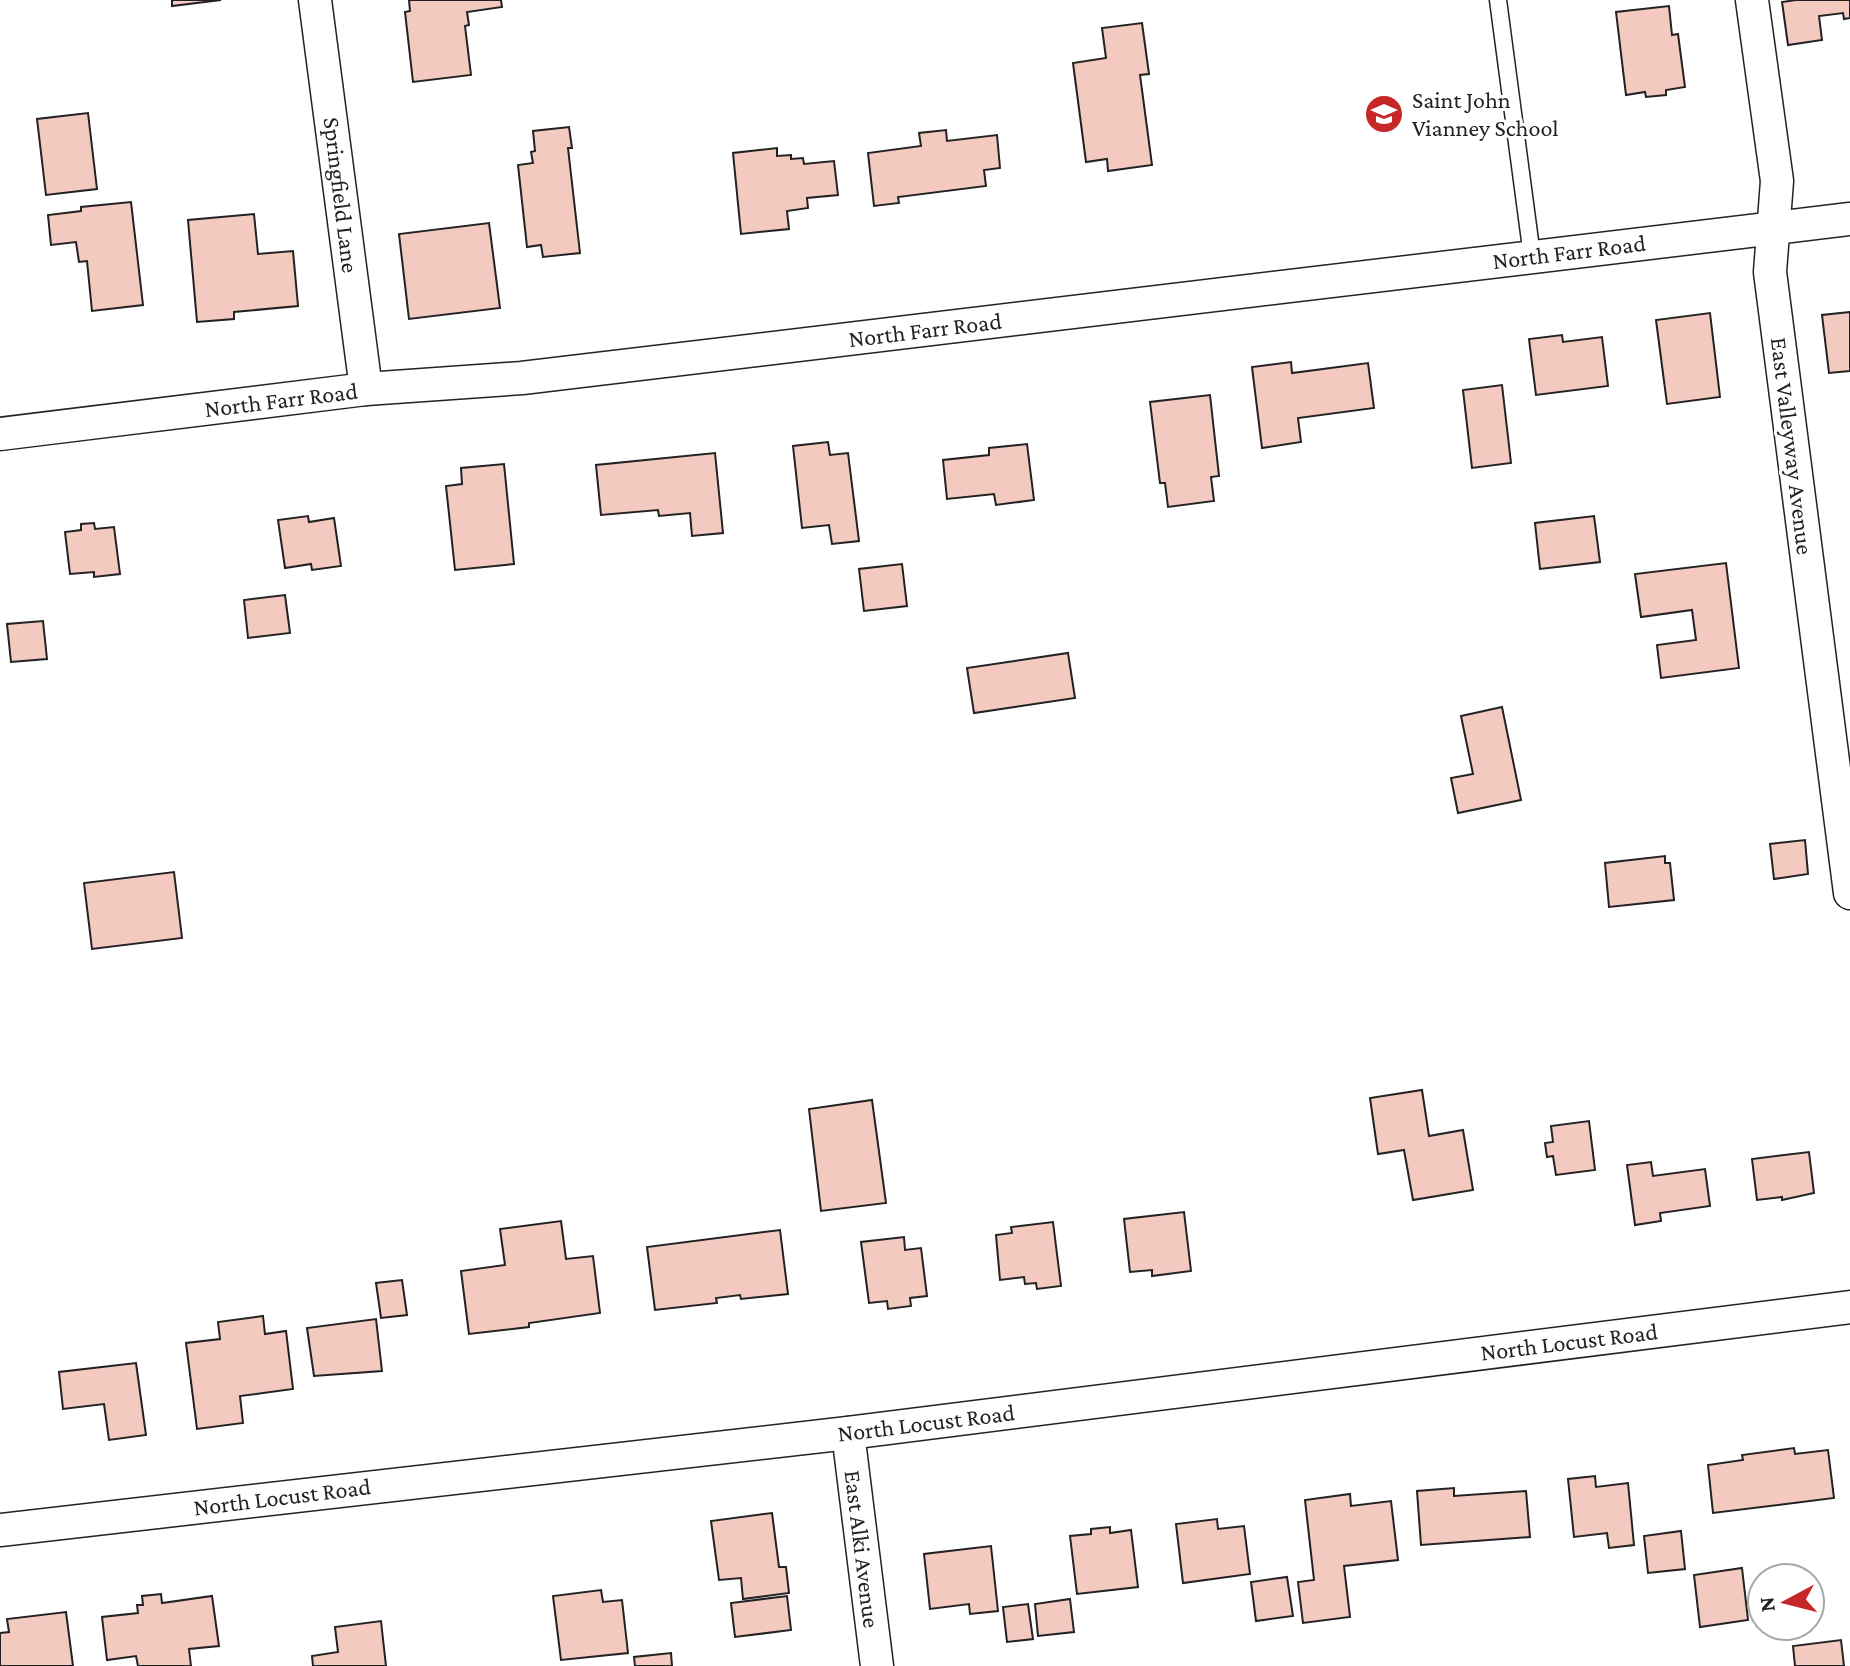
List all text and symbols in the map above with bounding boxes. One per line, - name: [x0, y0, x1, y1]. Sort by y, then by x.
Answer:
- place label: Saint John Vianney School: [1412, 86, 1559, 141]
- school or university icon: Saint John Vianney School: [1363, 93, 1405, 135]
- street label: Springfield Lane: [319, 116, 364, 274]
- street label: North Farr Road: [1491, 229, 1647, 274]
- street label: North Farr Road: [847, 307, 1003, 352]
- street label: East Valleyway Avenue: [1766, 336, 1819, 556]
- street label: North Farr Road: [203, 377, 359, 422]
- street label: North Locust Road: [1479, 1317, 1660, 1366]
- street label: North Locust Road: [836, 1398, 1017, 1447]
- street label: East Alki Avenue: [839, 1468, 886, 1629]
- street label: North Locust Road: [192, 1472, 373, 1521]
- north arrow: [1746, 1562, 1826, 1642]
- text: N: [1753, 1595, 1780, 1613]

